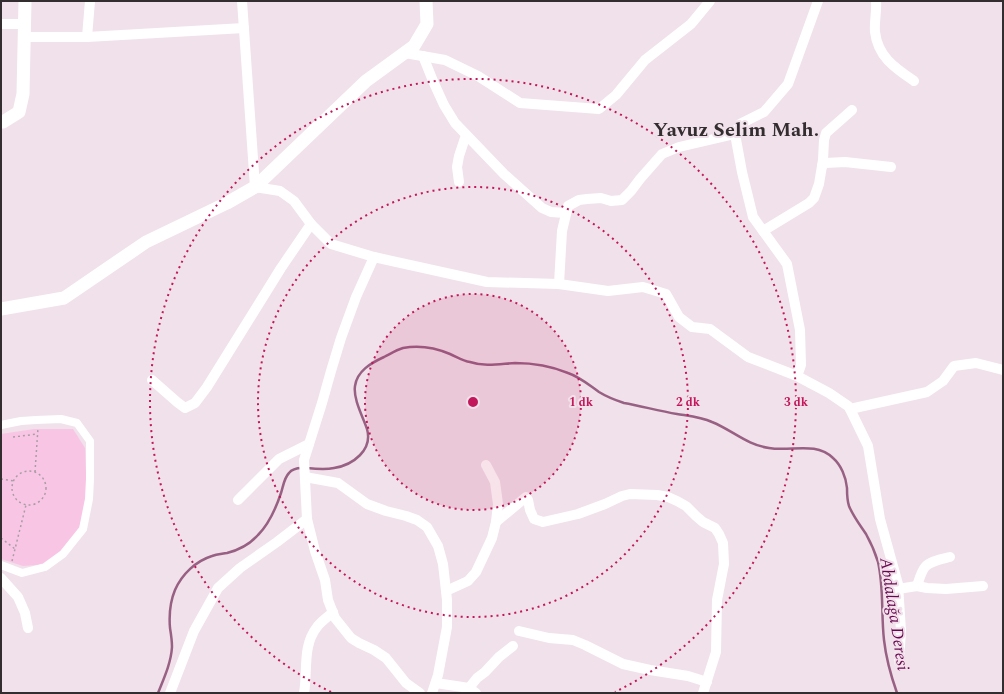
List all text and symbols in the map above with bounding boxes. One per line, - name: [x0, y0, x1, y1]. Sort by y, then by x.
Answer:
- district label: Yavuz Selim Mah.: [653, 115, 819, 145]
- text: 1 dk: [569, 393, 594, 412]
- text: 2 dk: [676, 393, 701, 412]
- text: 3 dk: [784, 393, 809, 412]
- centre of rings: [466, 395, 480, 409]
- water label: Abdalağa Deresi: [872, 555, 916, 673]

